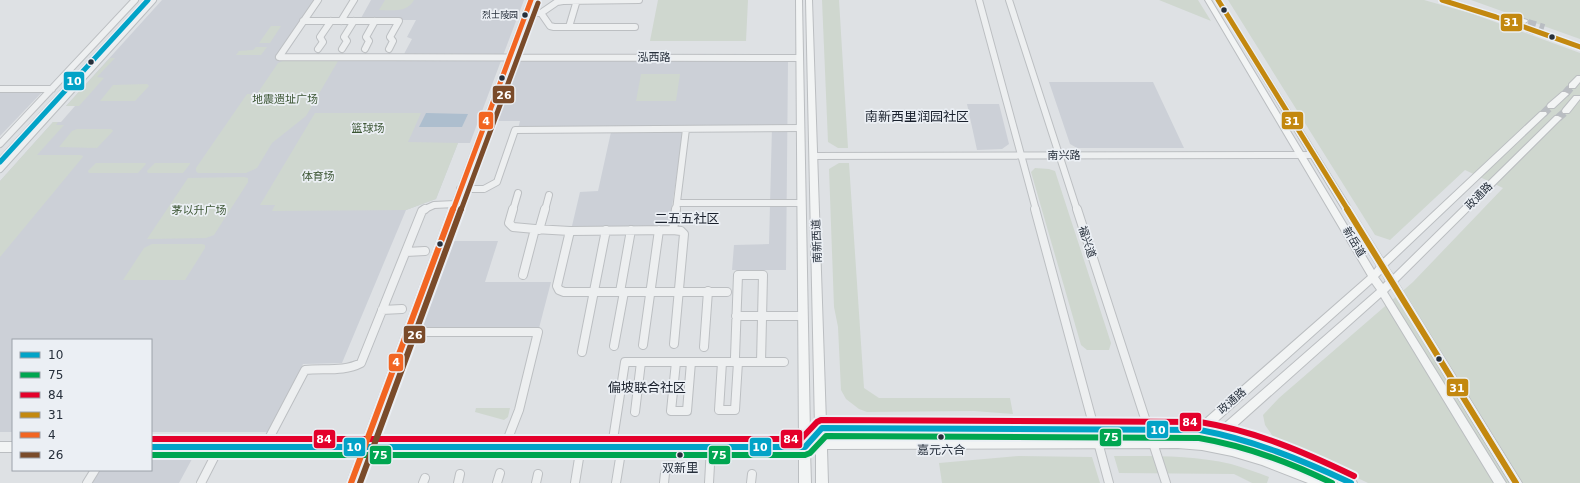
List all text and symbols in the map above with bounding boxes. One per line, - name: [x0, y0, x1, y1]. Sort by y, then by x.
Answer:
- unlabelled marker: [1219, 5, 1229, 15]
- place label: 烈士陵园: [482, 10, 518, 20]
- marker: 烈士陵园: [520, 10, 530, 20]
- line badge: 31: [1500, 13, 1523, 32]
- text: 31: [1503, 16, 1519, 29]
- unlabelled marker: [1547, 32, 1557, 42]
- street label: 泓西路: [638, 51, 671, 64]
- unlabelled marker: [86, 57, 96, 67]
- line badge: 10: [63, 71, 85, 91]
- unlabelled marker: [497, 73, 507, 83]
- text: 10: [66, 75, 82, 88]
- line badge: 26: [492, 85, 515, 104]
- text: 26: [496, 89, 512, 102]
- park label: 地震遗址广场: [252, 93, 318, 106]
- district label: 南新西里润园社区: [865, 109, 969, 124]
- line badge: 4: [478, 111, 494, 130]
- line badge: 31: [1281, 111, 1304, 130]
- text: 4: [482, 115, 490, 128]
- text: 31: [1284, 115, 1300, 128]
- park label: 篮球场: [352, 122, 385, 135]
- street label: 南兴路: [1048, 149, 1081, 162]
- park label: 体育场: [302, 170, 335, 183]
- street label: 政通路: [1463, 180, 1495, 212]
- park label: 茅以升广场: [172, 204, 227, 217]
- district label: 二五五社区: [654, 211, 720, 226]
- street label: 南新西道: [810, 219, 824, 263]
- street label: 福兴道: [1076, 224, 1098, 260]
- street label: 新岳道: [1340, 225, 1368, 259]
- unlabelled marker: [435, 239, 445, 249]
- line badge: 26: [403, 325, 426, 344]
- text: 26: [407, 329, 423, 342]
- legend: [12, 339, 152, 471]
- text: 10: [48, 348, 63, 362]
- line badge: 4: [388, 353, 404, 372]
- unlabelled marker: [1434, 354, 1444, 364]
- text: 4: [392, 356, 400, 369]
- text: 75: [48, 368, 63, 382]
- line badge: 31: [1446, 378, 1469, 397]
- district label: 偏坡联合社区: [608, 380, 686, 395]
- text: 31: [1449, 382, 1465, 395]
- street label: 政通路: [1215, 385, 1249, 417]
- text: 84: [48, 388, 63, 402]
- text: 31: [48, 408, 63, 422]
- line badge: 84: [1179, 412, 1202, 432]
- text: 84: [1182, 416, 1198, 429]
- line badge: 10: [1146, 420, 1169, 439]
- text: 10: [1150, 424, 1166, 437]
- text: 4: [48, 428, 56, 442]
- line badge: 75: [1099, 428, 1122, 447]
- line badge: 84: [313, 429, 336, 449]
- line badge: 84: [780, 429, 803, 449]
- text: 75: [1103, 431, 1119, 444]
- marker: 嘉元六合: [936, 432, 946, 442]
- text: 84: [316, 433, 332, 446]
- text: 84: [783, 433, 799, 446]
- line badge: 10: [343, 437, 366, 457]
- line badge: 10: [749, 437, 772, 457]
- text: 10: [346, 441, 362, 454]
- text: 10: [752, 441, 768, 454]
- place label: 嘉元六合: [917, 443, 965, 457]
- line badge: 75: [369, 445, 392, 465]
- line badge: 75: [708, 445, 731, 465]
- text: 26: [48, 448, 63, 462]
- text: 75: [372, 449, 388, 462]
- text: 75: [711, 449, 727, 462]
- marker: 双新里: [675, 450, 685, 460]
- place label: 双新里: [662, 461, 698, 475]

